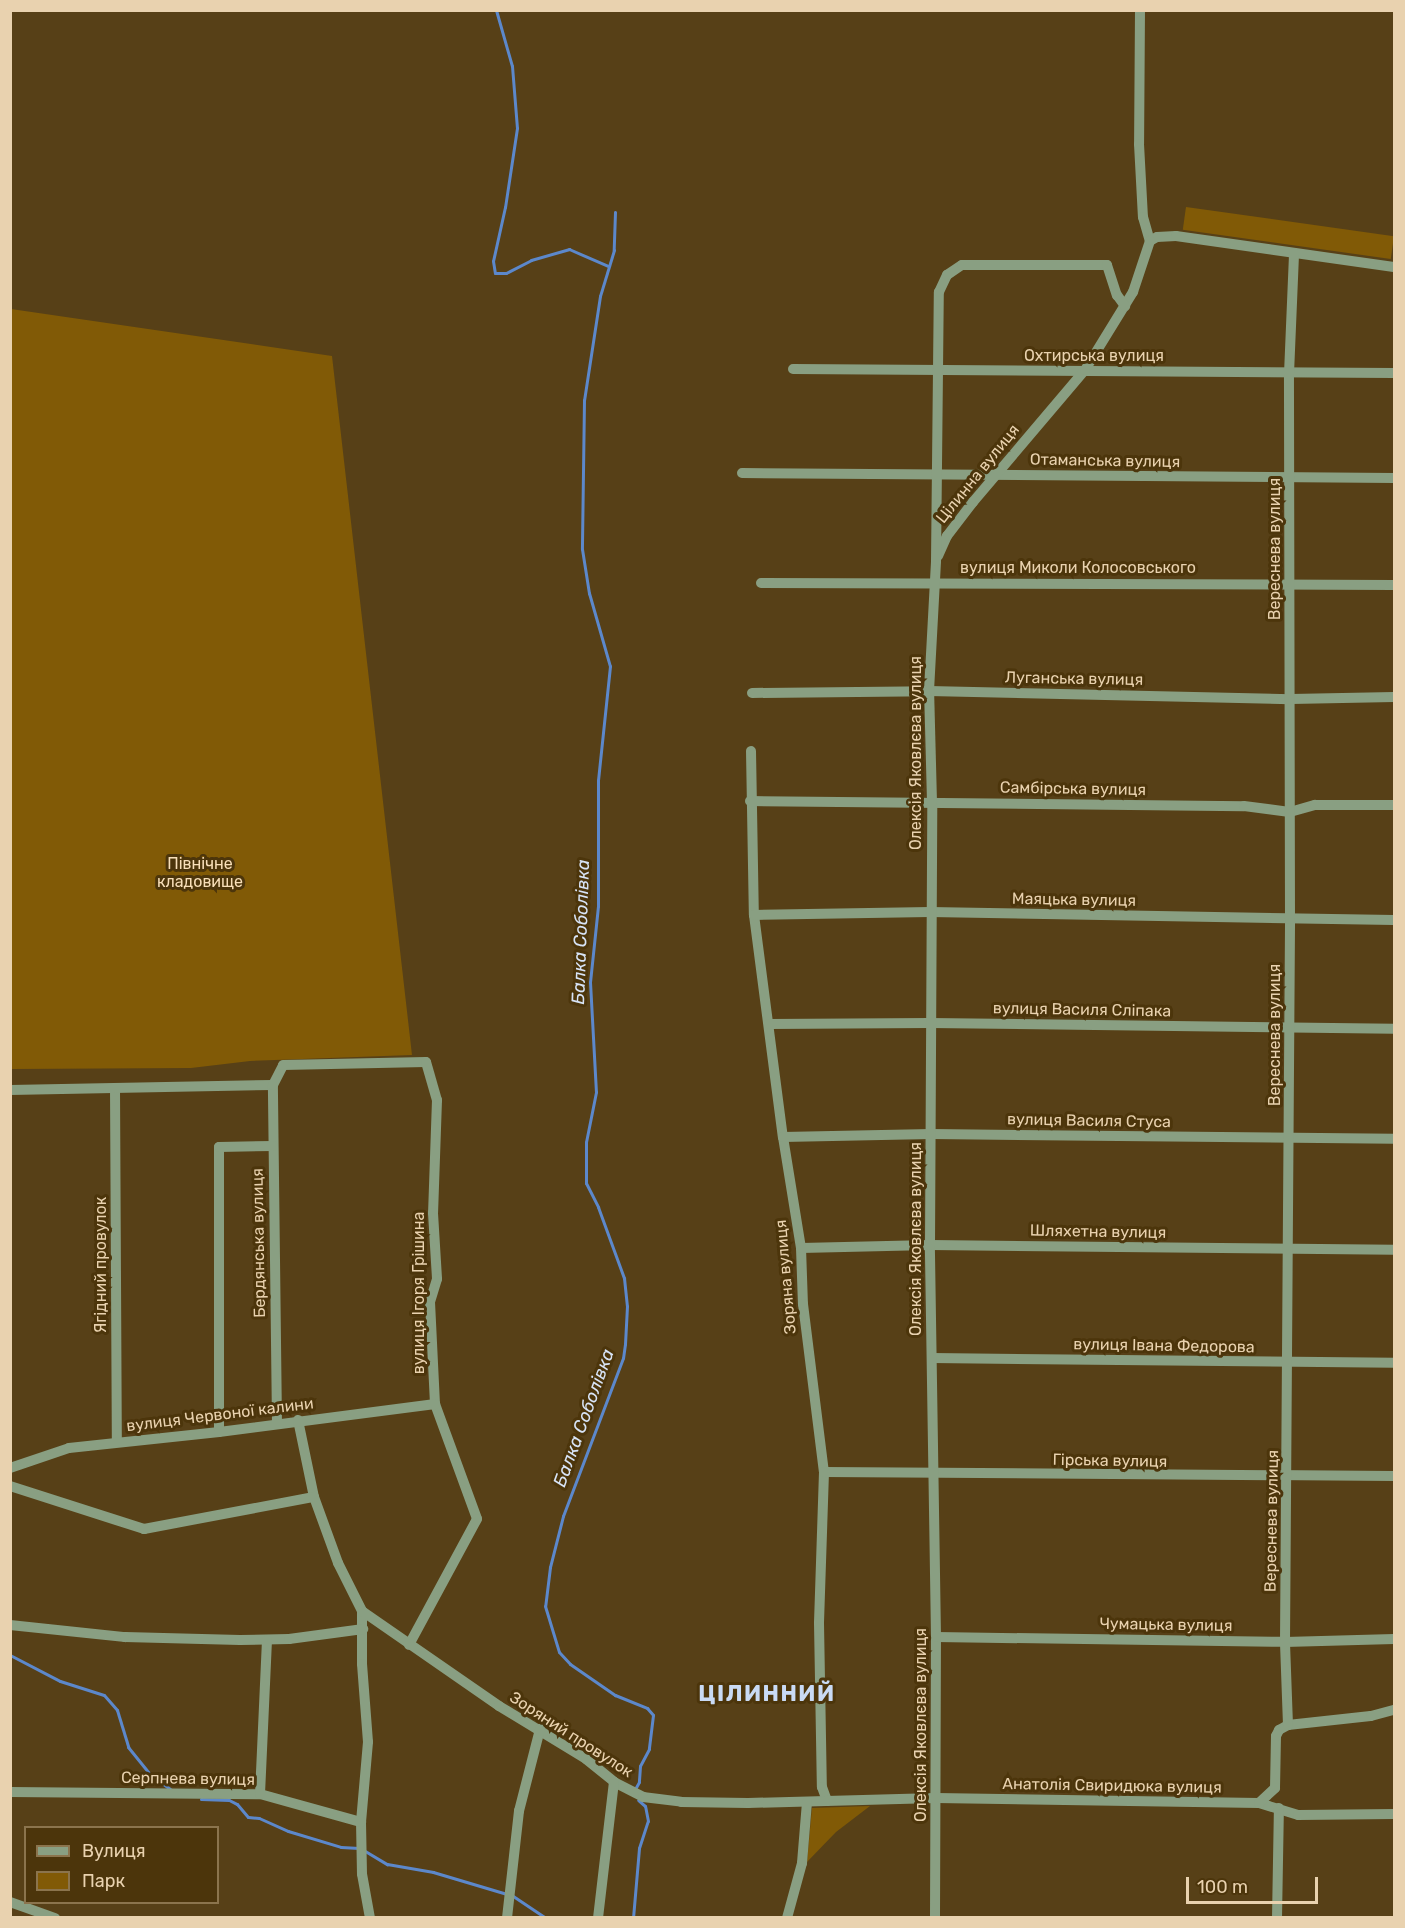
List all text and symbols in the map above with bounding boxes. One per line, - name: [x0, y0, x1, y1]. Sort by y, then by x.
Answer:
- street label: Охтирська вулиця: [1024, 346, 1164, 366]
- street label: Цілинна вулиця: [932, 421, 1024, 527]
- street label: Отаманська вулиця: [1030, 450, 1180, 472]
- street label: Вереснева вулиця: [1265, 478, 1285, 620]
- street label: вулиця Миколи Колосовського: [960, 558, 1196, 578]
- street label: Олексія Яковлєва вулиця: [906, 656, 926, 850]
- street label: Луганська вулиця: [1005, 668, 1143, 690]
- street label: Самбірська вулиця: [1000, 778, 1146, 800]
- park label: Північне кладовище: [157, 854, 243, 892]
- water label: Балка Соболівка: [568, 859, 594, 1005]
- street label: Маяцька вулиця: [1012, 889, 1136, 911]
- street label: Вереснева вулиця: [1265, 964, 1285, 1106]
- street label: вулиця Василя Сліпака: [993, 999, 1171, 1021]
- street label: вулиця Василя Стуса: [1007, 1110, 1171, 1132]
- street label: Олексія Яковлєва вулиця: [906, 1142, 926, 1336]
- street label: Бердянська вулиця: [248, 1168, 270, 1318]
- street label: Ягідний провулок: [91, 1197, 111, 1333]
- street label: вулиця Ігоря Грішина: [409, 1212, 429, 1374]
- street label: Зоряна вулиця: [771, 1219, 801, 1335]
- street label: Шляхетна вулиця: [1030, 1221, 1166, 1243]
- street label: вулиця Івана Федорова: [1073, 1335, 1255, 1357]
- water label: Балка Соболівка: [549, 1346, 619, 1490]
- street label: вулиця Червоної калини: [125, 1394, 315, 1436]
- street label: Гірська вулиця: [1052, 1450, 1168, 1472]
- street label: Вереснева вулиця: [1261, 1450, 1283, 1592]
- street label: Чумацька вулиця: [1099, 1614, 1233, 1636]
- street label: Олексія Яковлєва вулиця: [911, 1628, 931, 1822]
- district label: ЦІЛИННИЙ: [698, 1681, 836, 1707]
- street label: Зоряний провулок: [506, 1688, 636, 1782]
- street label: Серпнева вулиця: [121, 1768, 255, 1790]
- street label: Анатолія Свиридюка вулиця: [1002, 1774, 1222, 1798]
- legend: [24, 1826, 219, 1904]
- text: Вулиця: [82, 1840, 146, 1862]
- scale bar: [1189, 1865, 1321, 1903]
- text: Парк: [82, 1870, 125, 1892]
- text: 100 m: [1197, 1876, 1248, 1898]

